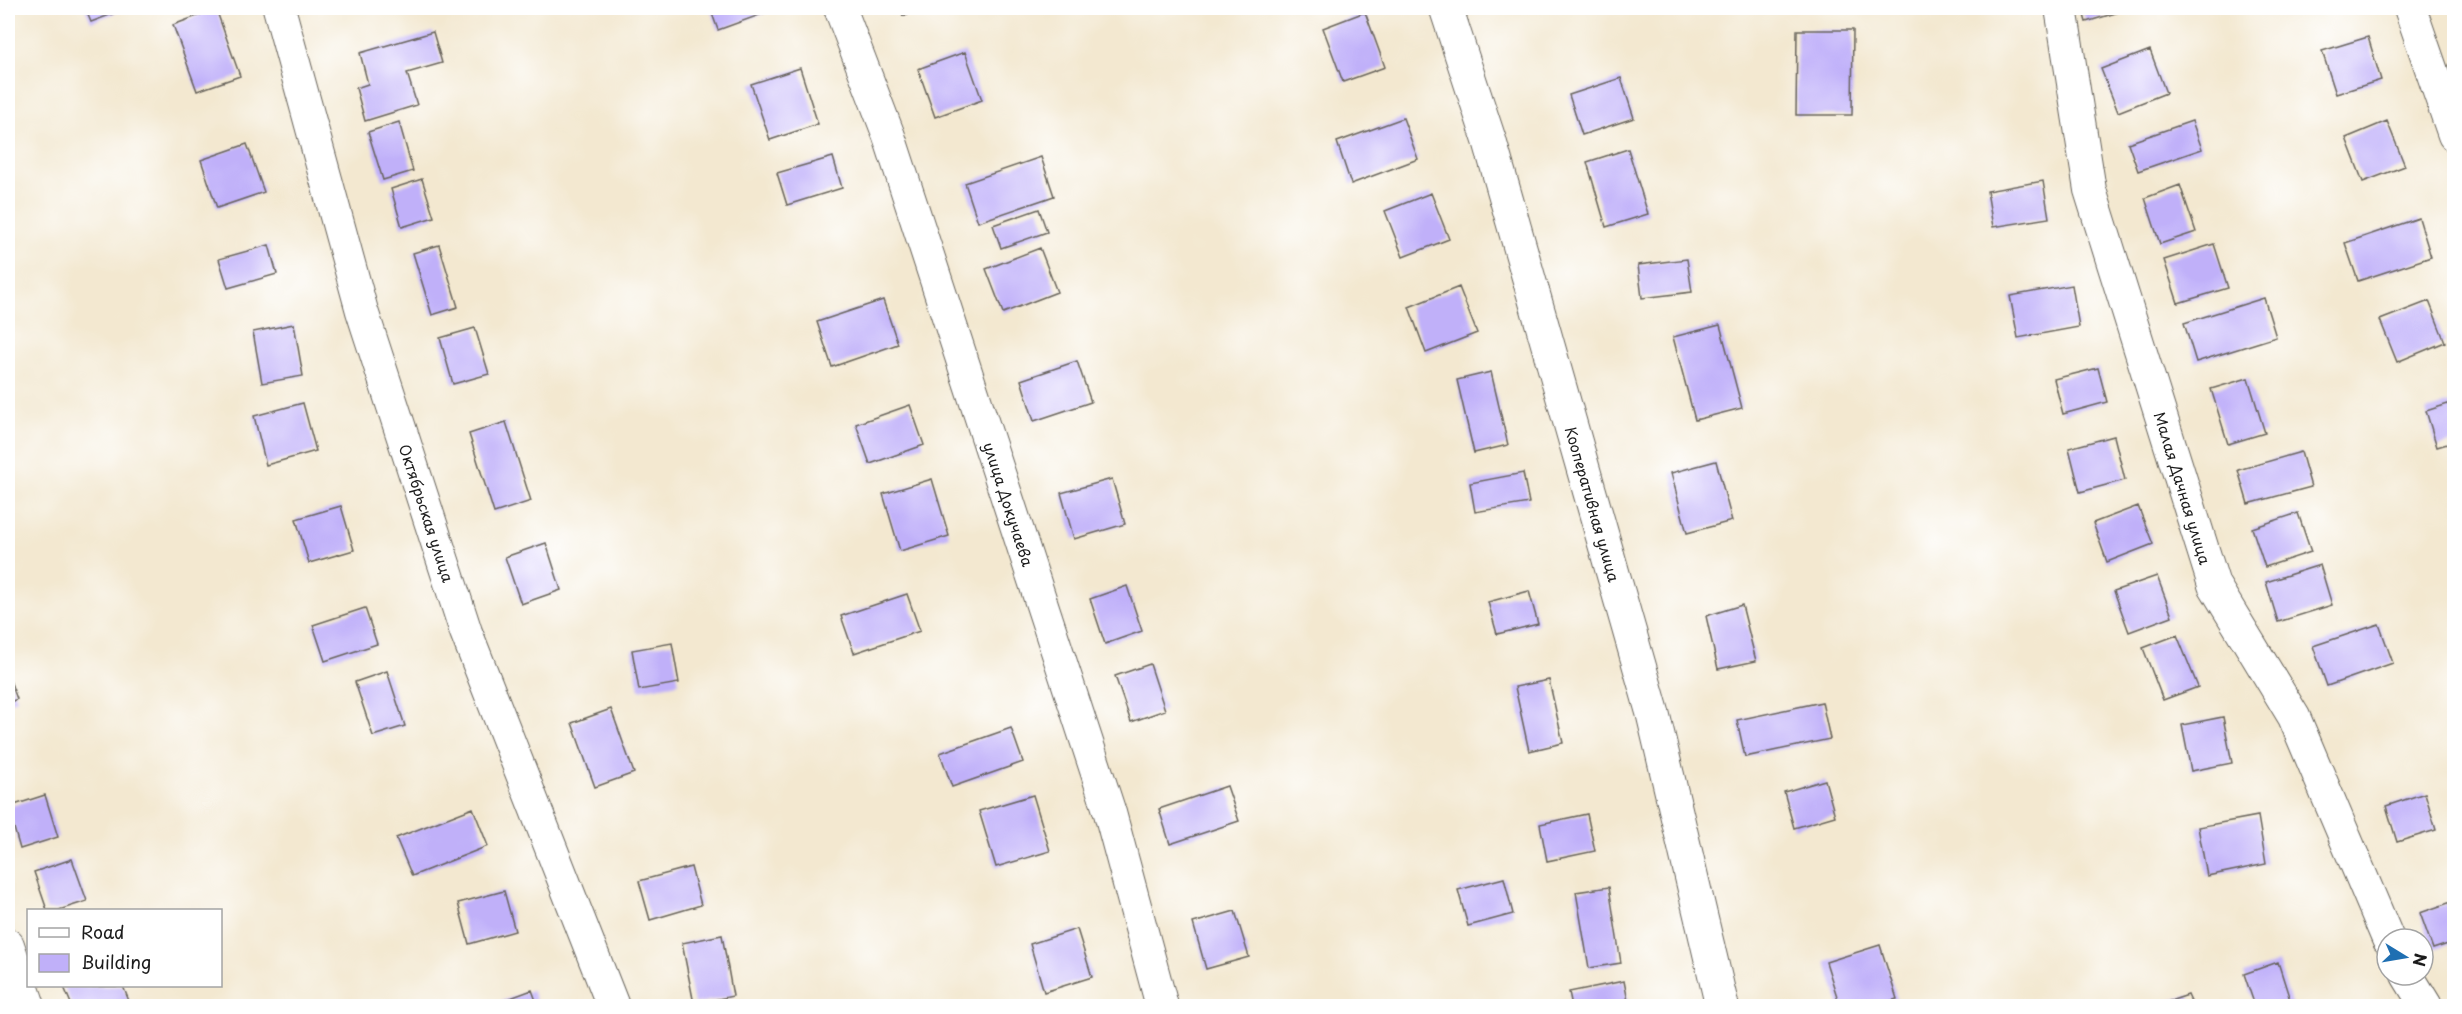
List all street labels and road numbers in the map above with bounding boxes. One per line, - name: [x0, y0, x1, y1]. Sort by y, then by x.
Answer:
- street label: Малая Дачная улица: [2149, 409, 2217, 568]
- street label: Кооперативная улица: [1560, 424, 1626, 585]
- street label: улица Докучаева: [978, 439, 1040, 570]
- street label: Октябрьская улица: [394, 441, 460, 586]

